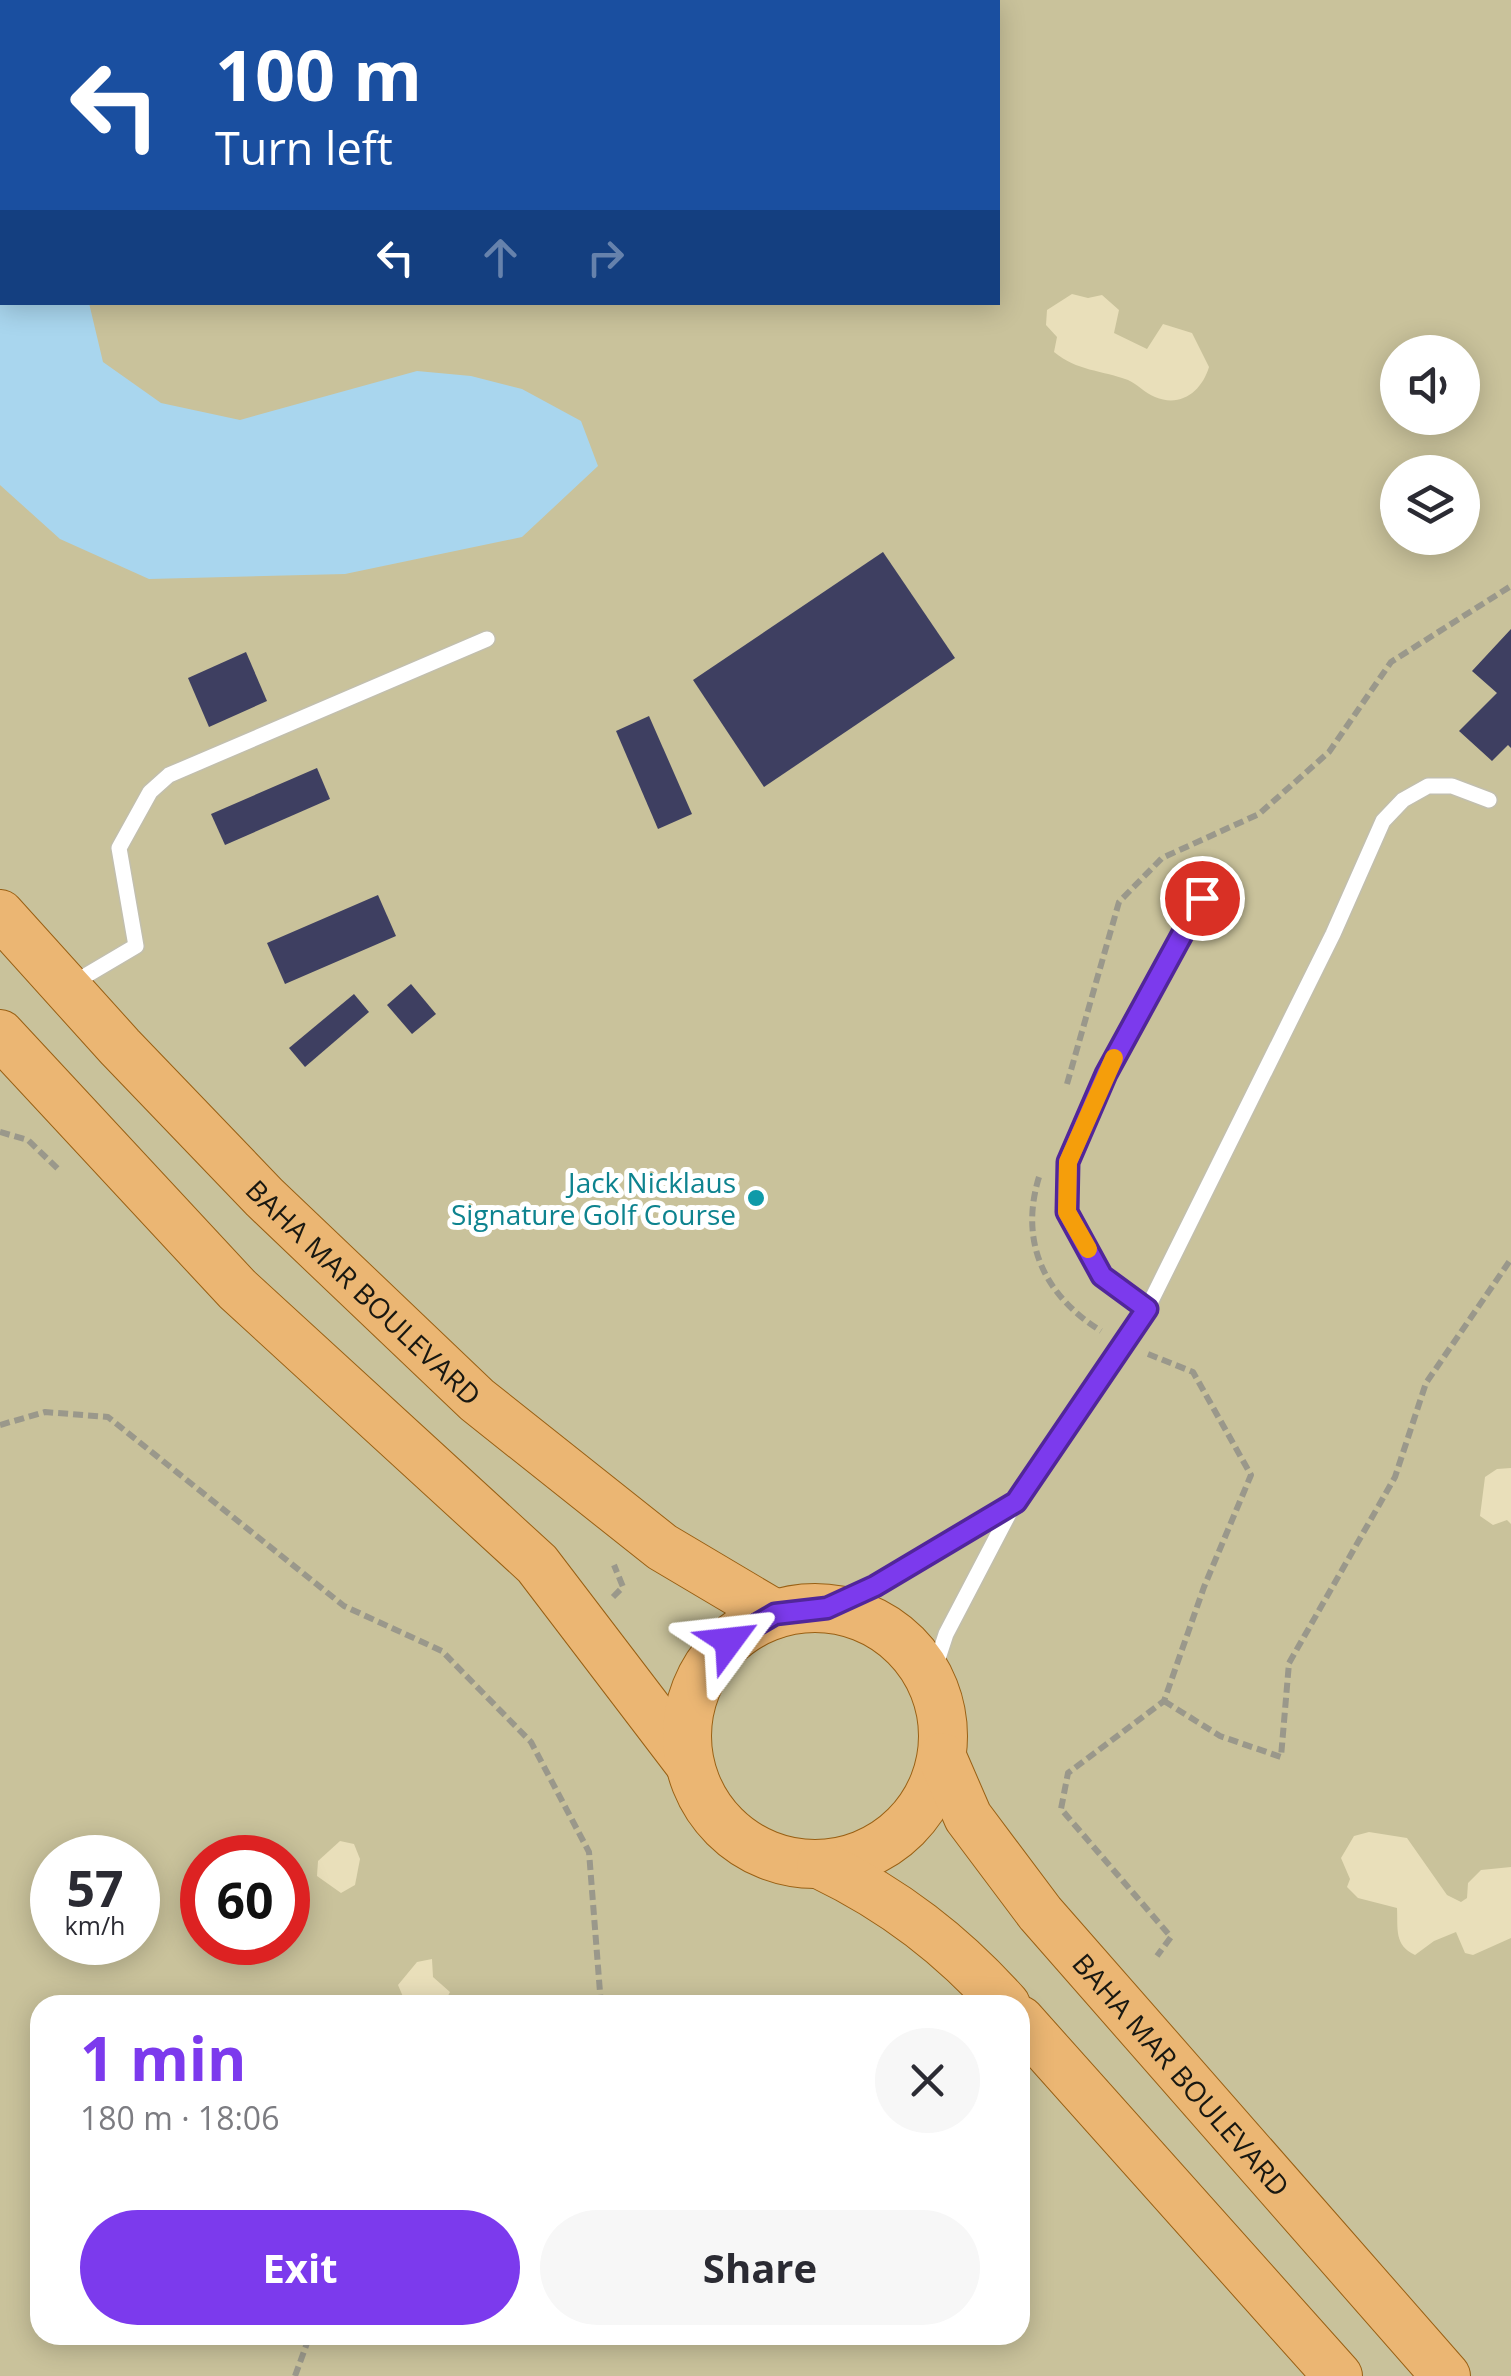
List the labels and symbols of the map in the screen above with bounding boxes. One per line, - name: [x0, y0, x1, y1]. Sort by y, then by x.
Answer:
- pin: [1160, 856, 1245, 941]
- place label: Jack Nicklaus Signature Golf Course: [451, 1163, 736, 1233]
- street label: BAHA MAR BOULEVARD: [238, 1171, 490, 1413]
- marker: Jack Nicklaus Signature Golf Course: [745, 1187, 767, 1209]
- position arrow: [677, 1589, 781, 1693]
- speed limit sign: 60: [180, 1835, 310, 1965]
- street label: BAHA MAR BOULEVARD: [1065, 1945, 1298, 2204]

